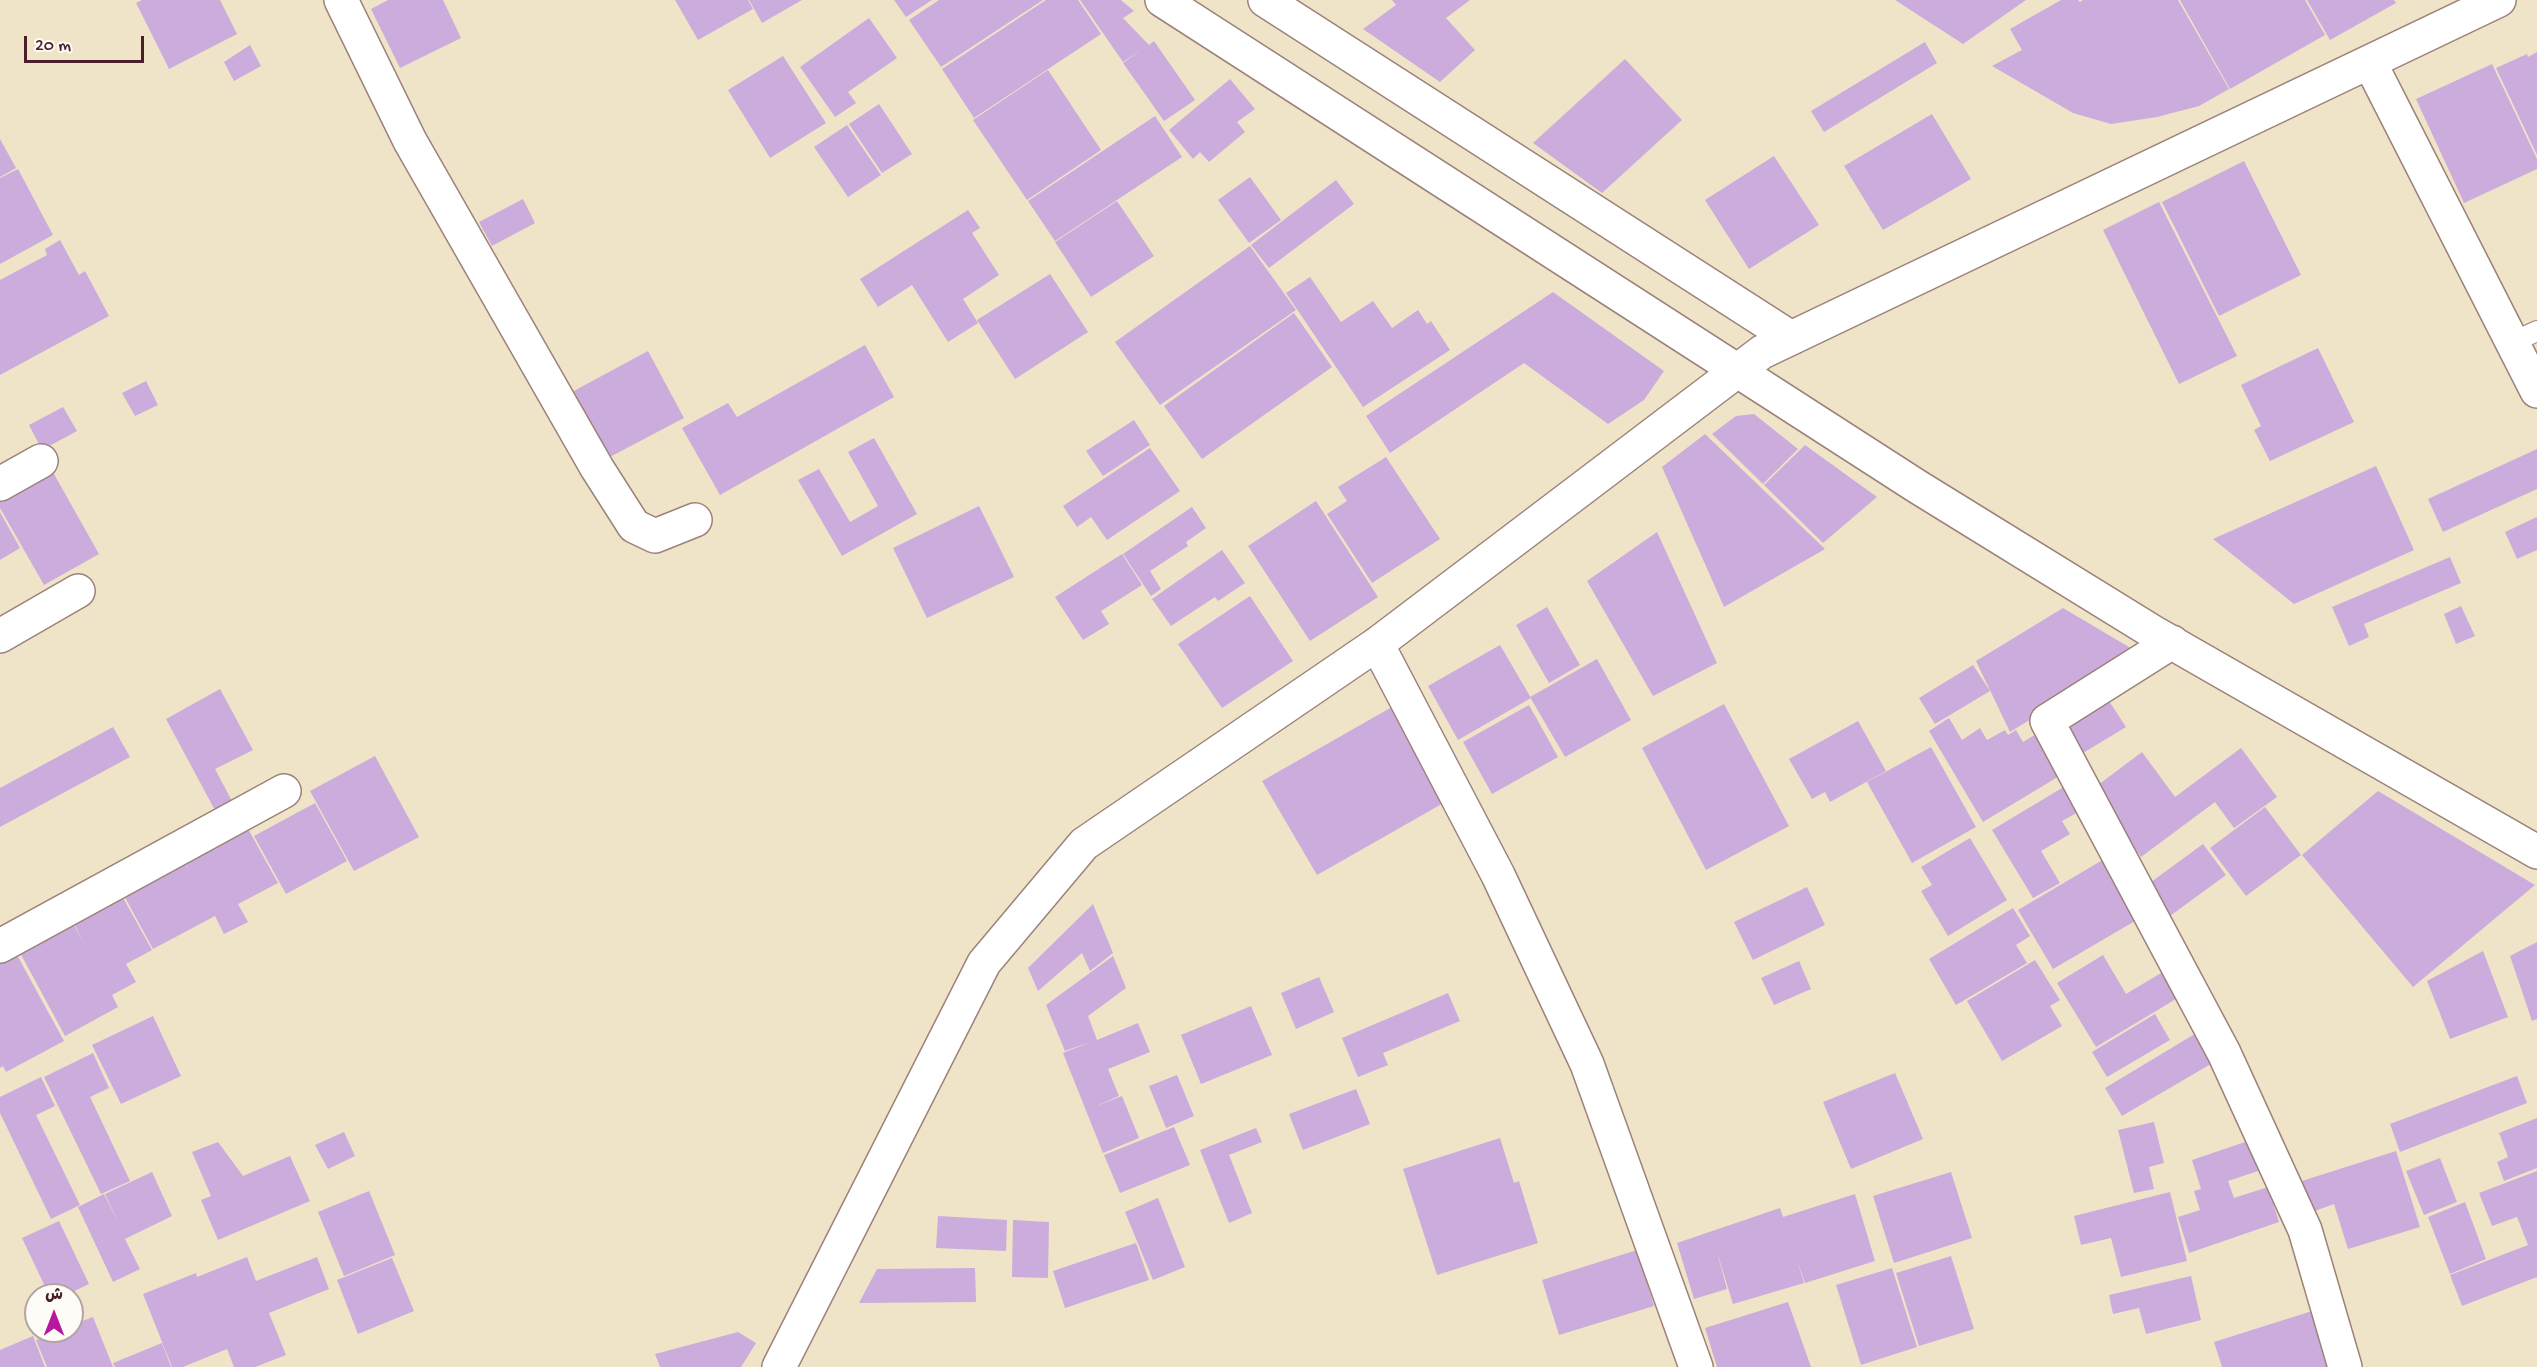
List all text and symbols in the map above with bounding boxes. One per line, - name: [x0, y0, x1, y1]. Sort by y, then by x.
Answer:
- scale bar: [27, 24, 147, 62]
- text: 20 m: [35, 36, 71, 57]
- north arrow: [24, 1283, 84, 1343]
- text: ش: [45, 1287, 63, 1306]

